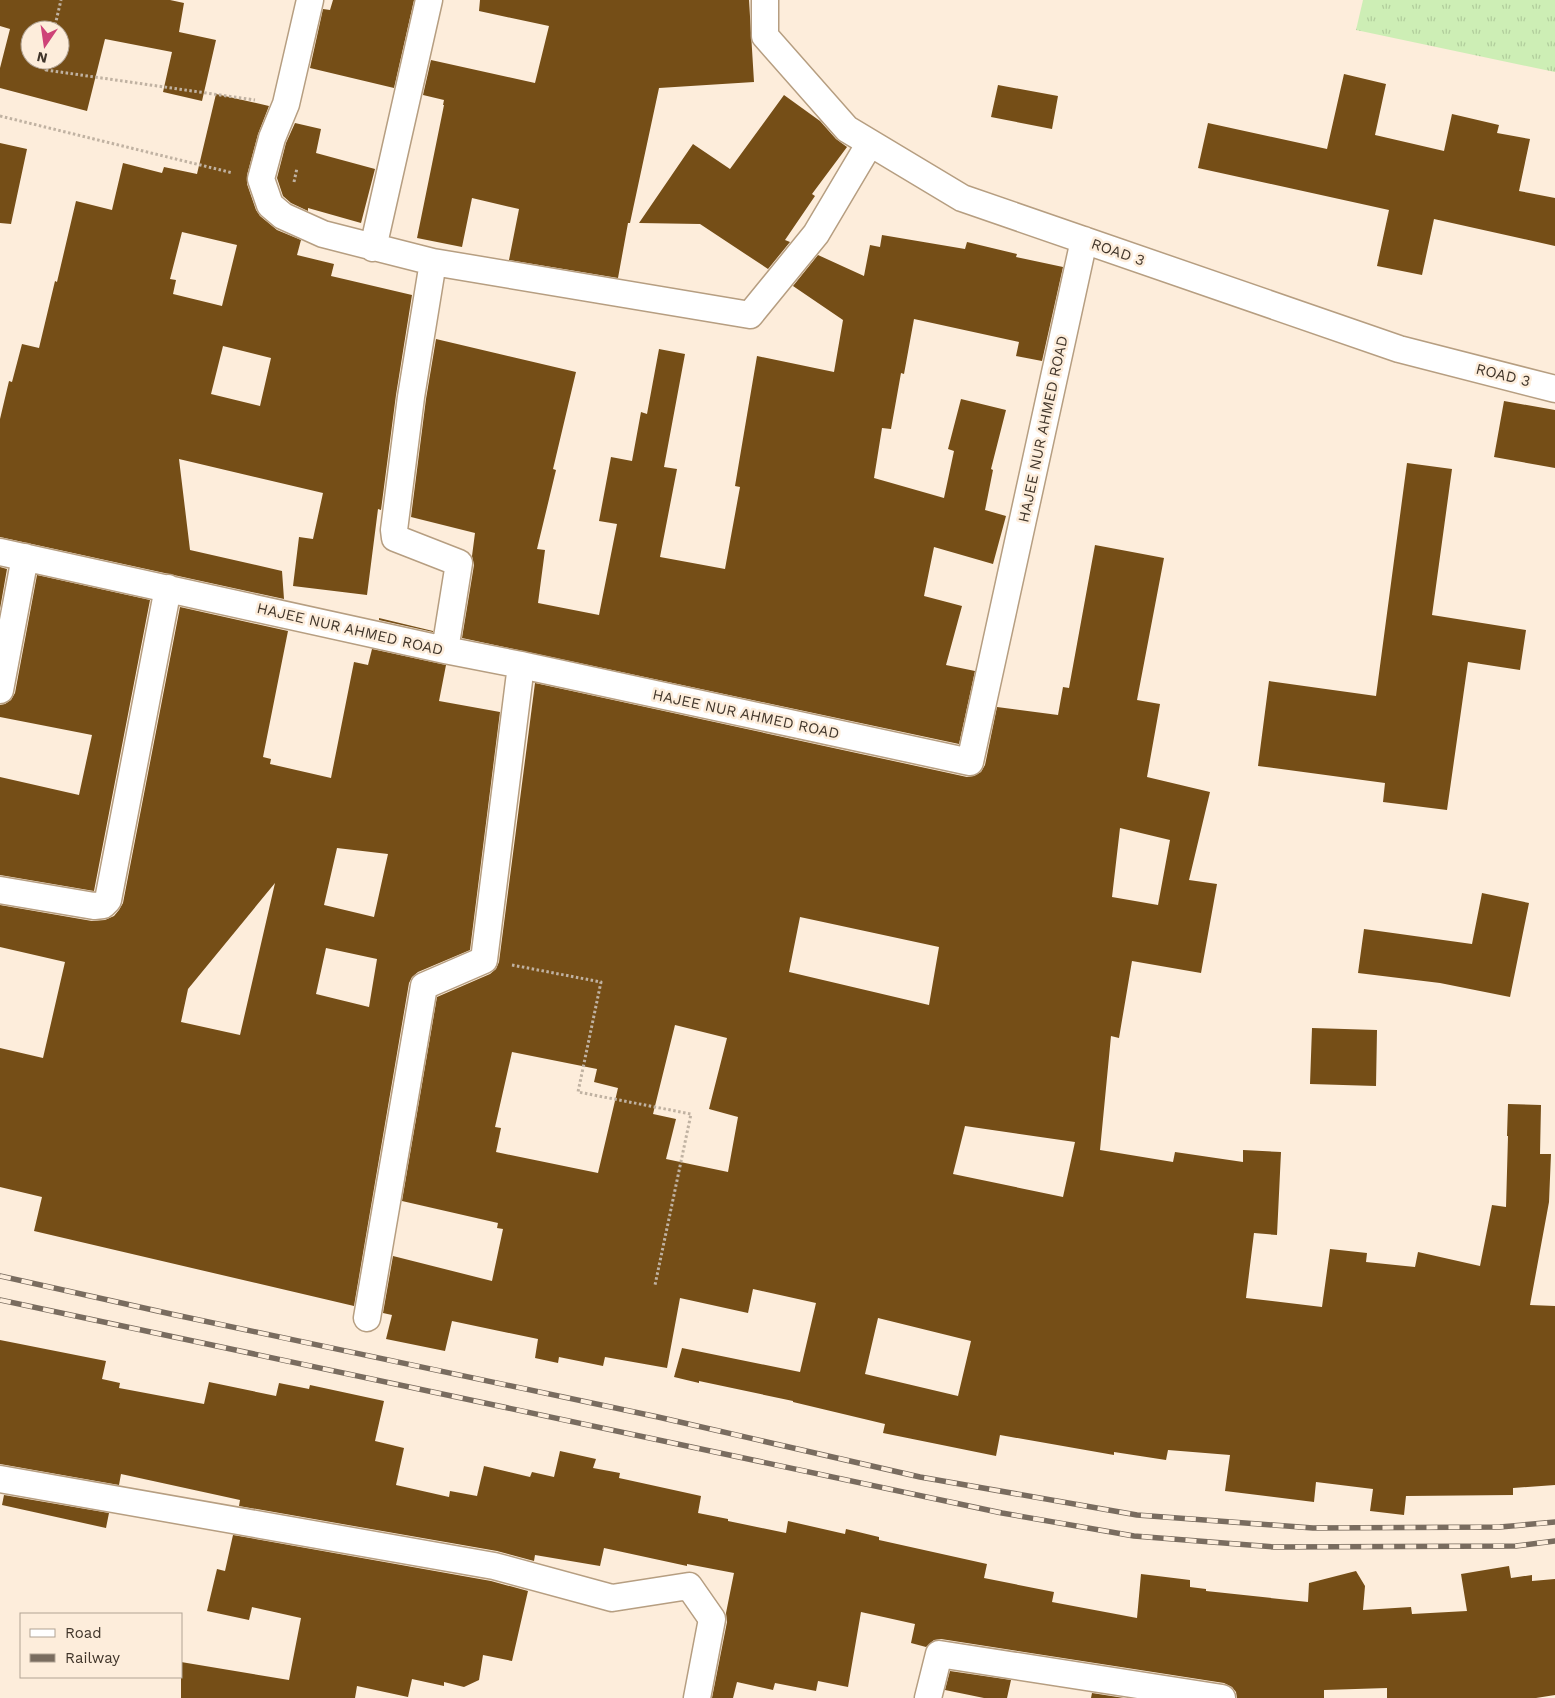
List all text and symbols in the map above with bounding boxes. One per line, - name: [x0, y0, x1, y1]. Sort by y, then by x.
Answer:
- north arrow: [20, 20, 70, 70]
- text: N: [35, 49, 49, 67]
- street label: ROAD 3: [1089, 234, 1147, 270]
- street label: HAJEE NUR AHMED ROAD: [1014, 334, 1072, 524]
- street label: ROAD 3: [1474, 360, 1532, 390]
- street label: HAJEE NUR AHMED ROAD: [255, 599, 445, 659]
- street label: HAJEE NUR AHMED ROAD: [651, 685, 841, 743]
- legend: [20, 1613, 182, 1678]
- text: Road: [65, 1624, 102, 1642]
- text: Railway: [65, 1649, 120, 1667]

